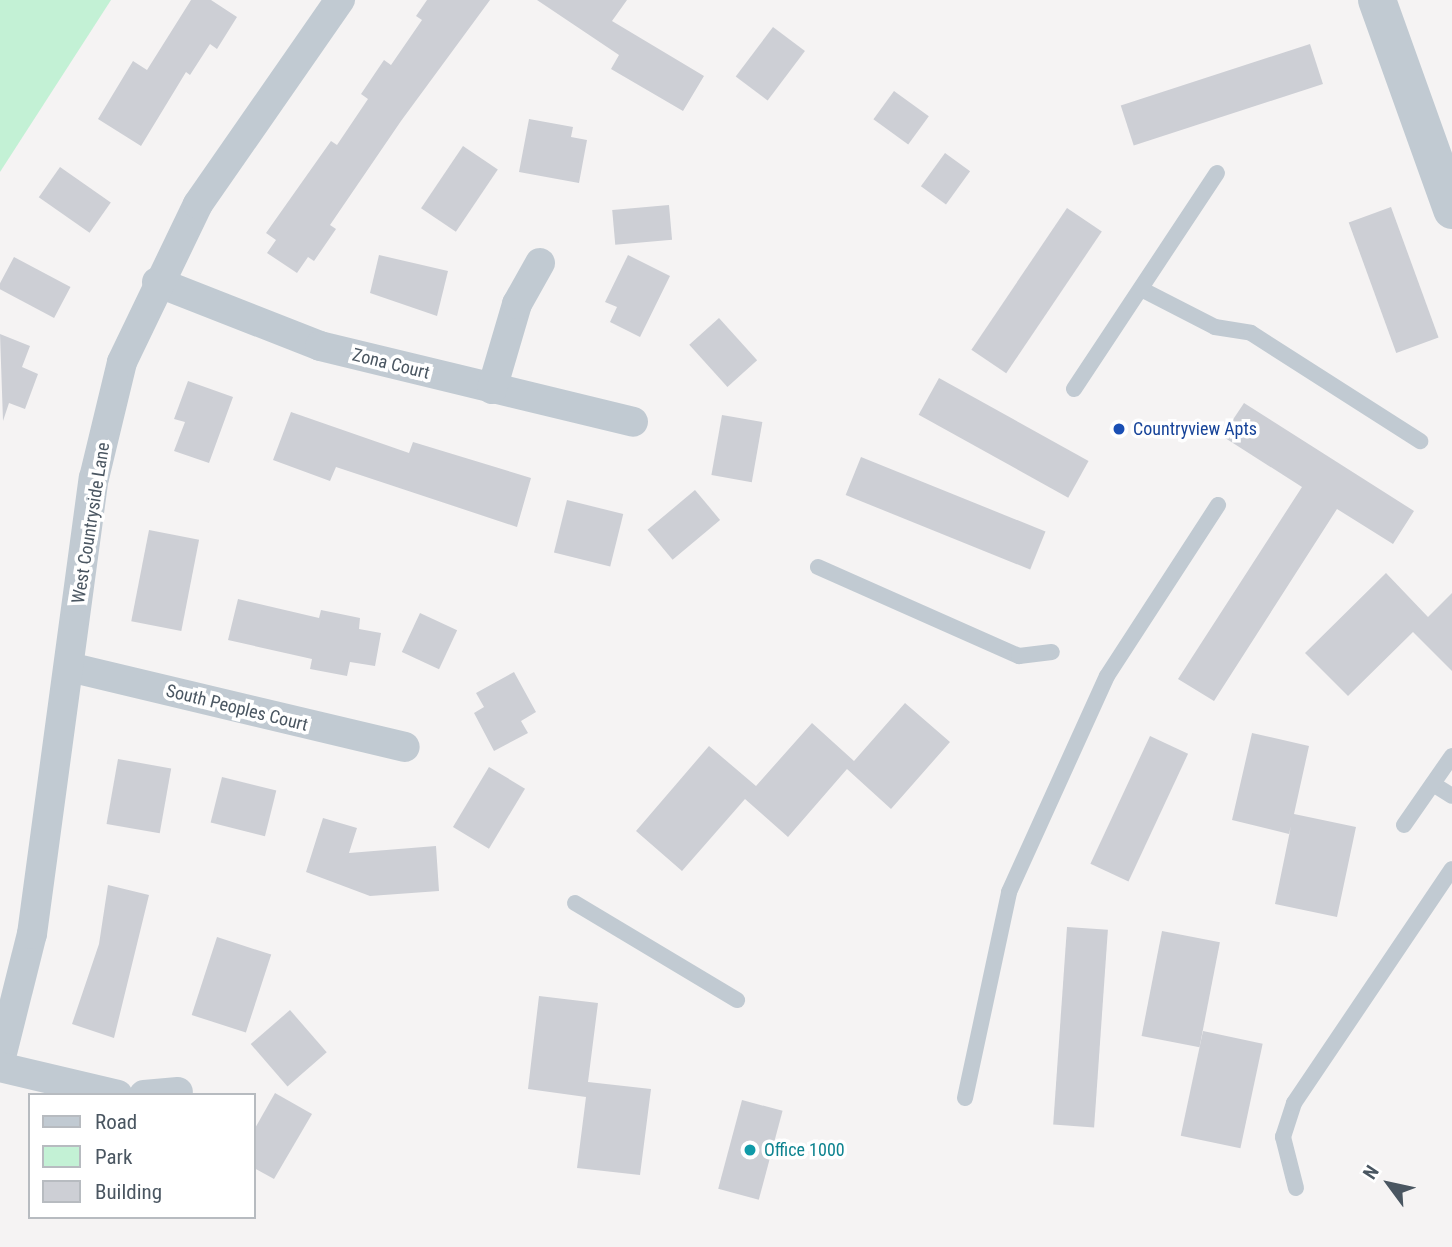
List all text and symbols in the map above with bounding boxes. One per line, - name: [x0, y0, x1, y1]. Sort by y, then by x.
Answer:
- street label: Zona Court: [350, 344, 432, 384]
- place label: Countryview Apts: [1133, 418, 1257, 440]
- marker: Countryview Apts: [1111, 421, 1127, 437]
- street label: West Countryside Lane: [68, 441, 114, 605]
- street label: South Peoples Court: [164, 680, 310, 736]
- legend: [28, 1093, 256, 1219]
- text: Road: [95, 1110, 137, 1134]
- place label: Office 1000: [764, 1139, 845, 1161]
- marker: Office 1000: [742, 1142, 758, 1158]
- text: Park: [95, 1145, 132, 1169]
- north arrow: [1354, 1149, 1424, 1219]
- text: N: [1358, 1161, 1384, 1183]
- text: Building: [95, 1180, 162, 1204]

